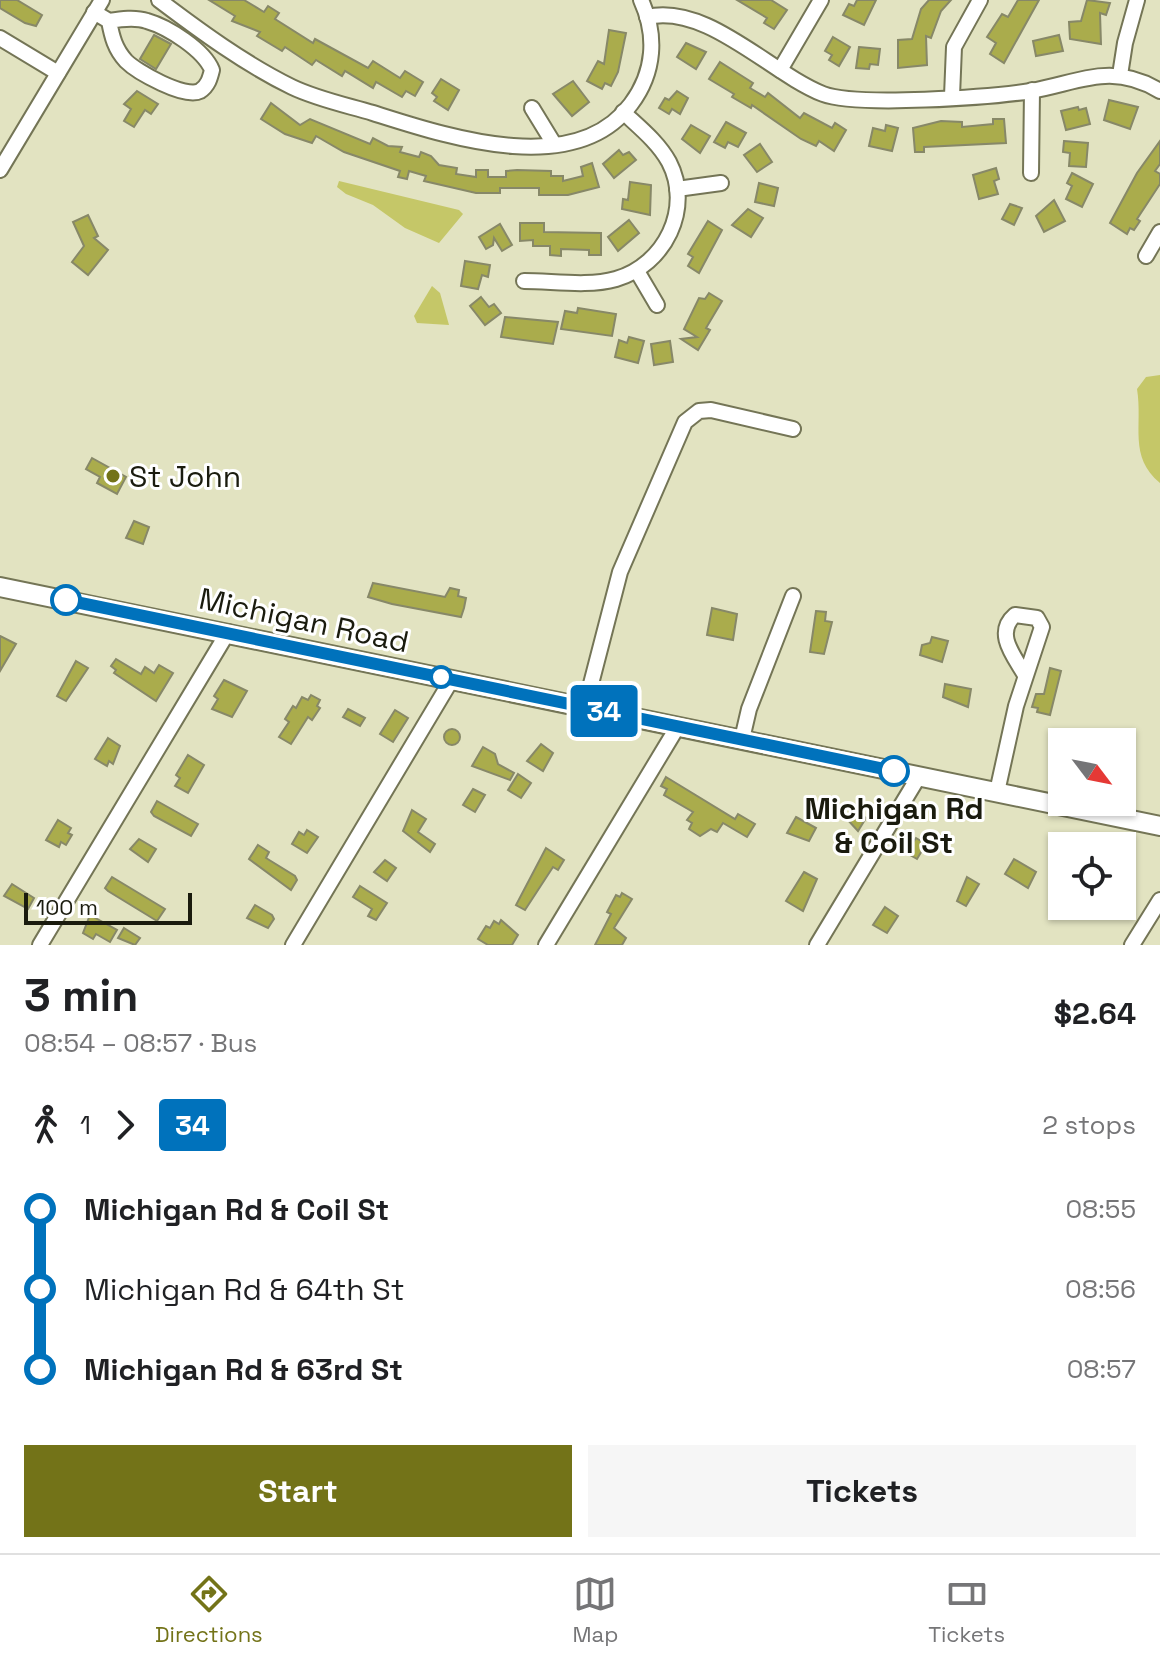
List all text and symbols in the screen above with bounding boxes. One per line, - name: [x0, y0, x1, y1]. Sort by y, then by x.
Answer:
- place label: St John: [129, 457, 241, 496]
- marker: St John: [104, 467, 122, 485]
- street label: Michigan Road: [196, 579, 412, 661]
- unlabelled marker: [51, 585, 81, 615]
- unlabelled marker: [430, 666, 452, 688]
- line badge: 34: [568, 685, 640, 737]
- text: 34: [587, 693, 621, 729]
- north arrow: [1048, 728, 1136, 816]
- map controls: [1048, 728, 1136, 920]
- marker: Michigan Rd & Coil St: [879, 756, 909, 786]
- place label: Michigan Rd & Coil St: [804, 789, 984, 862]
- button: locate: [1048, 832, 1136, 920]
- scale bar: [24, 889, 192, 925]
- text: 100 m: [36, 893, 98, 921]
- text: 3 min: [24, 968, 138, 1024]
- text: $2.64: [1054, 994, 1136, 1033]
- text: 08:54 – 08:57 · Bus: [24, 1026, 257, 1060]
- icon: walk: [24, 1103, 68, 1147]
- icon: forward: [103, 1103, 147, 1147]
- text: 34: [175, 1107, 210, 1143]
- text: 1: [80, 1108, 91, 1142]
- text: 2 stops: [1042, 1108, 1136, 1142]
- text: Michigan Rd & Coil St: [84, 1190, 389, 1229]
- text: 08:55: [1065, 1192, 1136, 1226]
- text: Michigan Rd & 64th St: [84, 1270, 405, 1309]
- text: 08:56: [1065, 1272, 1136, 1306]
- text: Michigan Rd & 63rd St: [84, 1350, 403, 1389]
- text: 08:57: [1067, 1352, 1136, 1386]
- button: Start: [24, 1445, 572, 1537]
- button: Tickets: [588, 1445, 1136, 1537]
- tab: Directions: [155, 1572, 263, 1648]
- tab: Map: [573, 1572, 618, 1648]
- tab: Tickets: [928, 1572, 1005, 1648]

